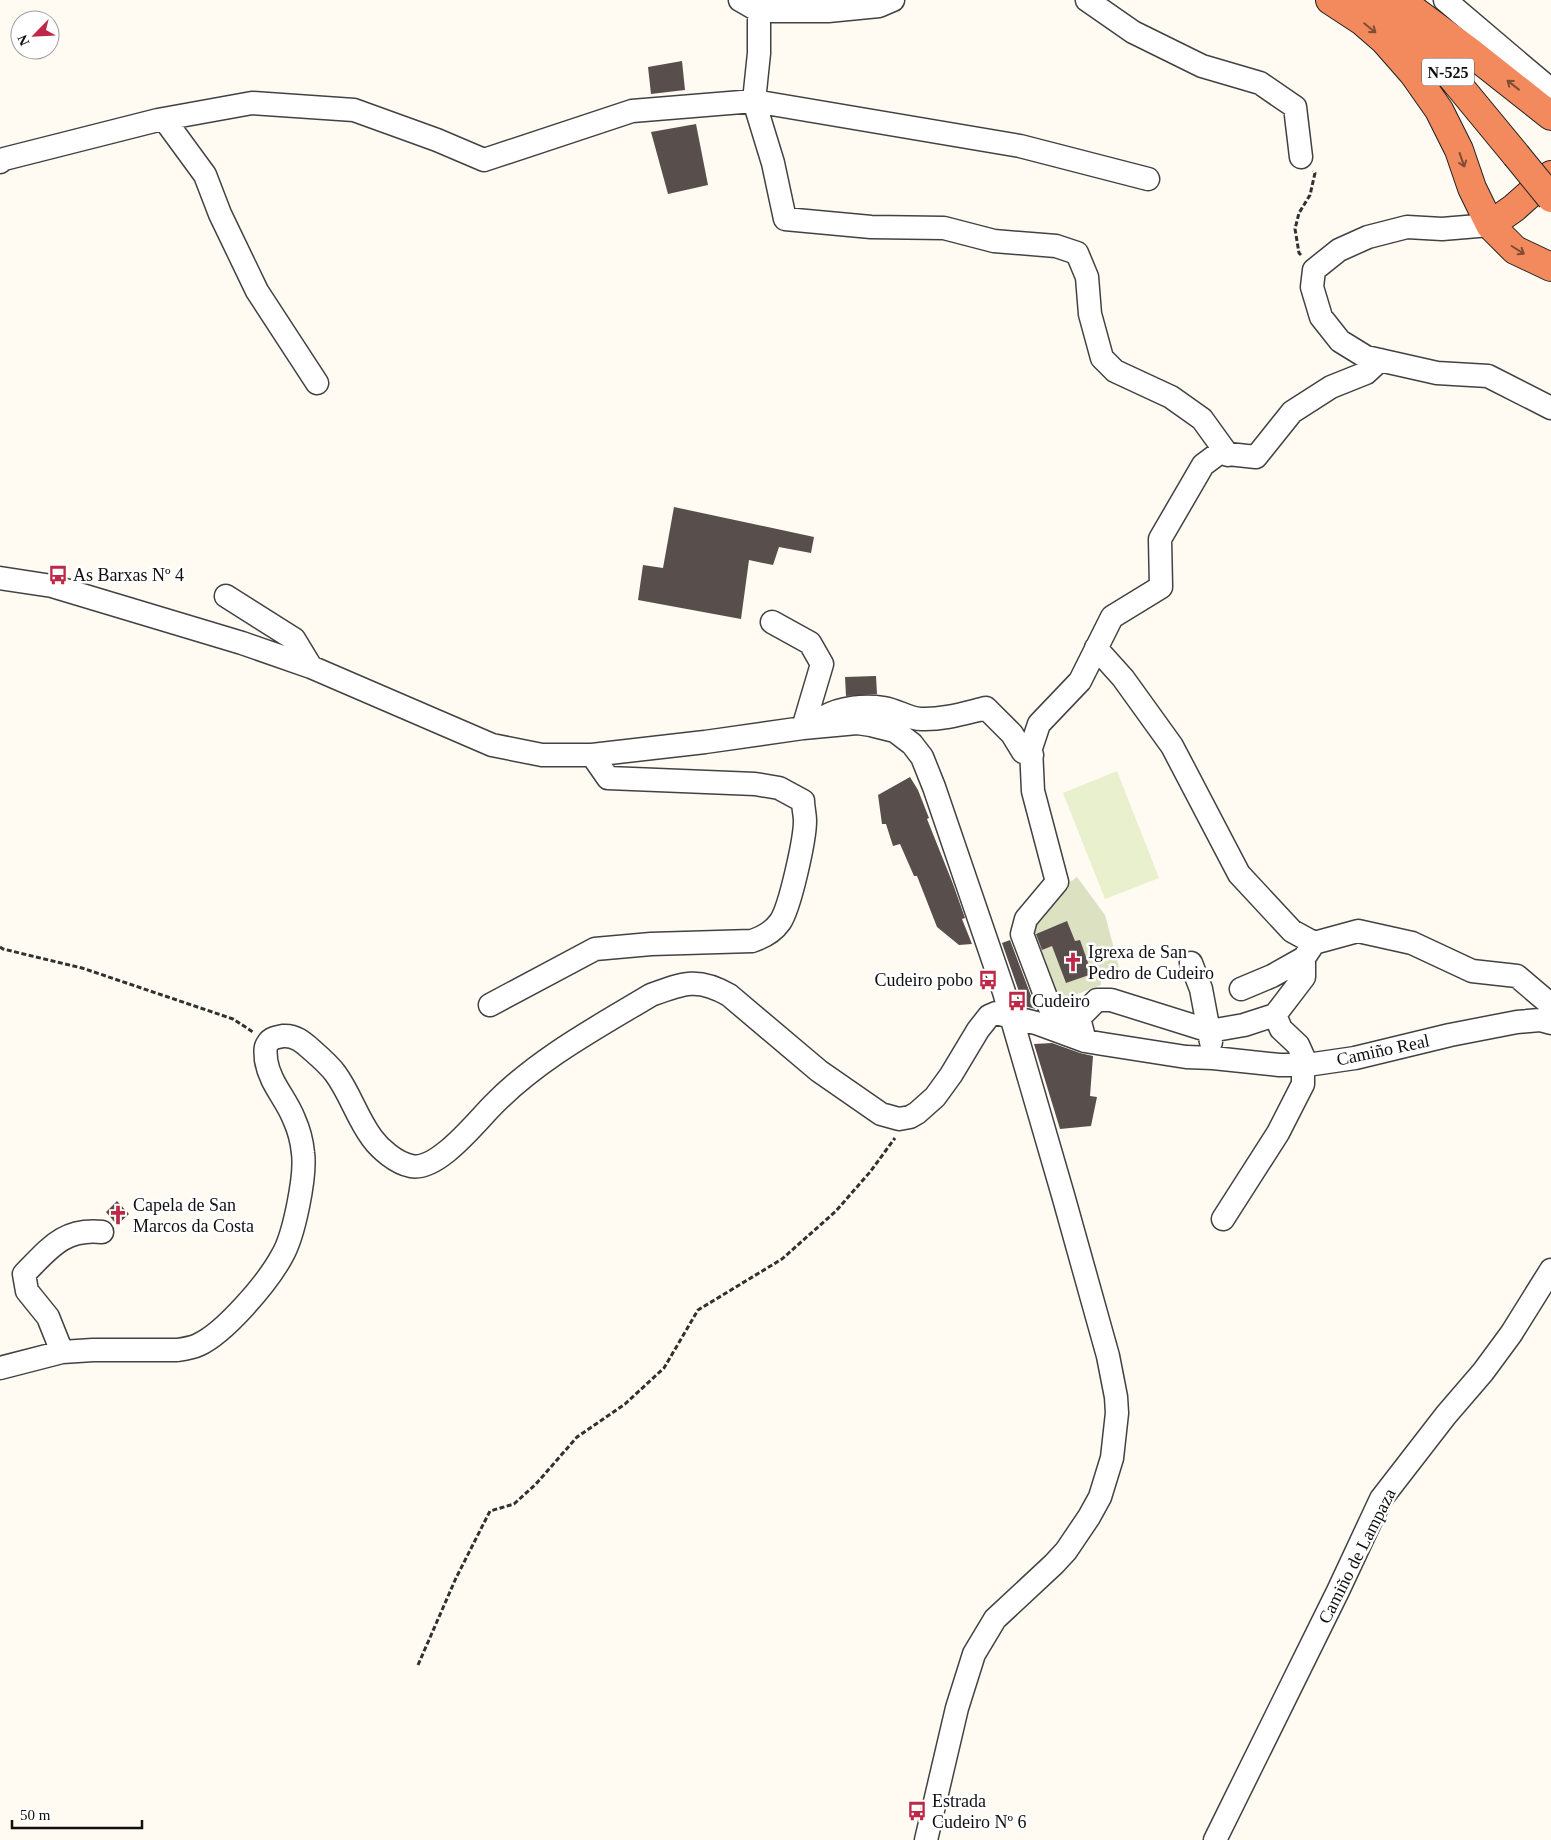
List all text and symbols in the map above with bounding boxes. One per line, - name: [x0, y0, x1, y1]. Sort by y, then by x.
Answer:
- north arrow: [10, 10, 60, 60]
- one-way arrow: [1363, 23, 1376, 34]
- text: N: [15, 32, 32, 48]
- road number: N-525: [1422, 58, 1474, 86]
- one-way arrow: [1507, 80, 1520, 91]
- one-way arrow: [1458, 152, 1467, 167]
- one-way arrow: [1510, 245, 1524, 255]
- bus stop icon: As Barxas Nº 4: [47, 564, 69, 586]
- place label: As Barxas Nº 4: [73, 565, 184, 585]
- place label: Igrexa de San Pedro de Cudeiro: [1088, 942, 1214, 983]
- church icon: Igrexa de San Pedro de Cudeiro: [1062, 951, 1084, 973]
- bus stop icon: Cudeiro pobo: [977, 969, 999, 991]
- place label: Cudeiro pobo: [875, 970, 973, 990]
- bus stop icon: Cudeiro: [1006, 990, 1028, 1012]
- place label: Cudeiro: [1032, 991, 1090, 1011]
- street label: Camiño Real: [1335, 1030, 1431, 1070]
- place label: Capela de San Marcos da Costa: [133, 1195, 254, 1236]
- church icon: Capela de San Marcos da Costa: [107, 1204, 129, 1226]
- street label: Camiño de Lampaza: [1314, 1485, 1400, 1627]
- place label: Estrada Cudeiro Nº 6: [932, 1791, 1027, 1832]
- scale bar: [12, 1798, 142, 1830]
- bus stop icon: Estrada Cudeiro Nº 6: [906, 1800, 928, 1822]
- text: 50 m: [20, 1807, 51, 1823]

